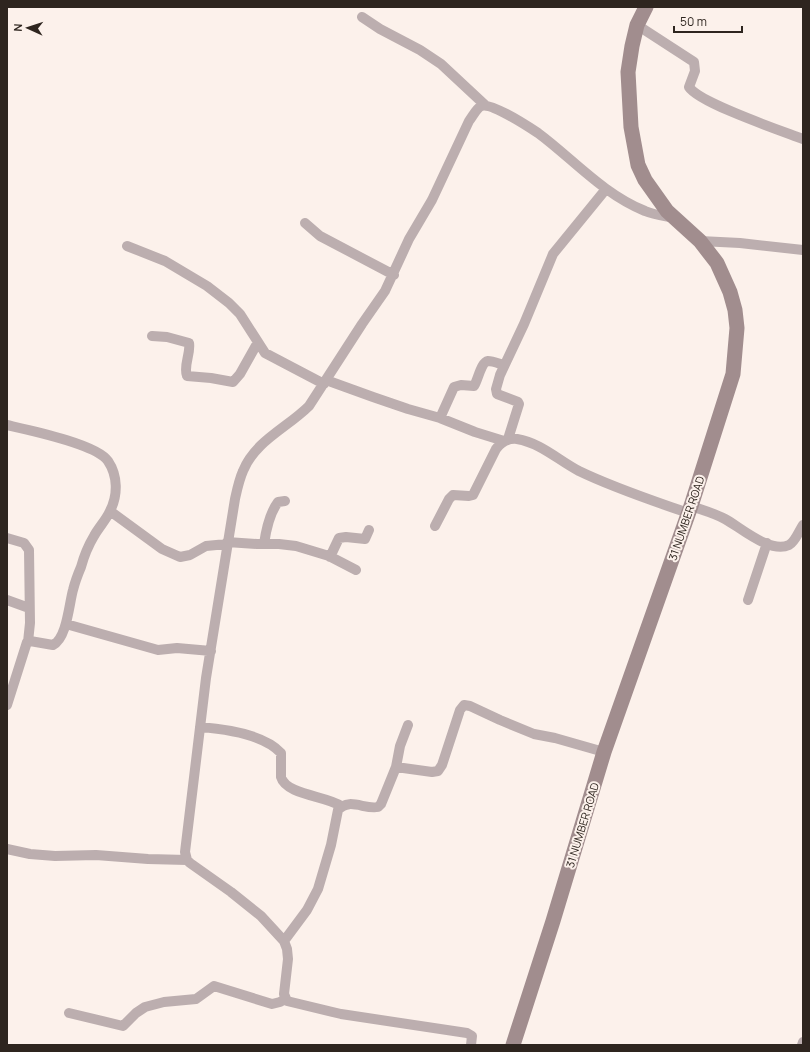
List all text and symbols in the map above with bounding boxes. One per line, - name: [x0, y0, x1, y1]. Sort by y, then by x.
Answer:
- north arrow: [8, 8, 48, 48]
- scale bar: [674, 8, 742, 34]
- text: 50 m: [680, 13, 707, 30]
- text: N: [10, 23, 25, 32]
- street label: 31 NUMBER ROAD: [665, 474, 707, 562]
- street label: 31 NUMBER ROAD: [562, 781, 602, 869]

